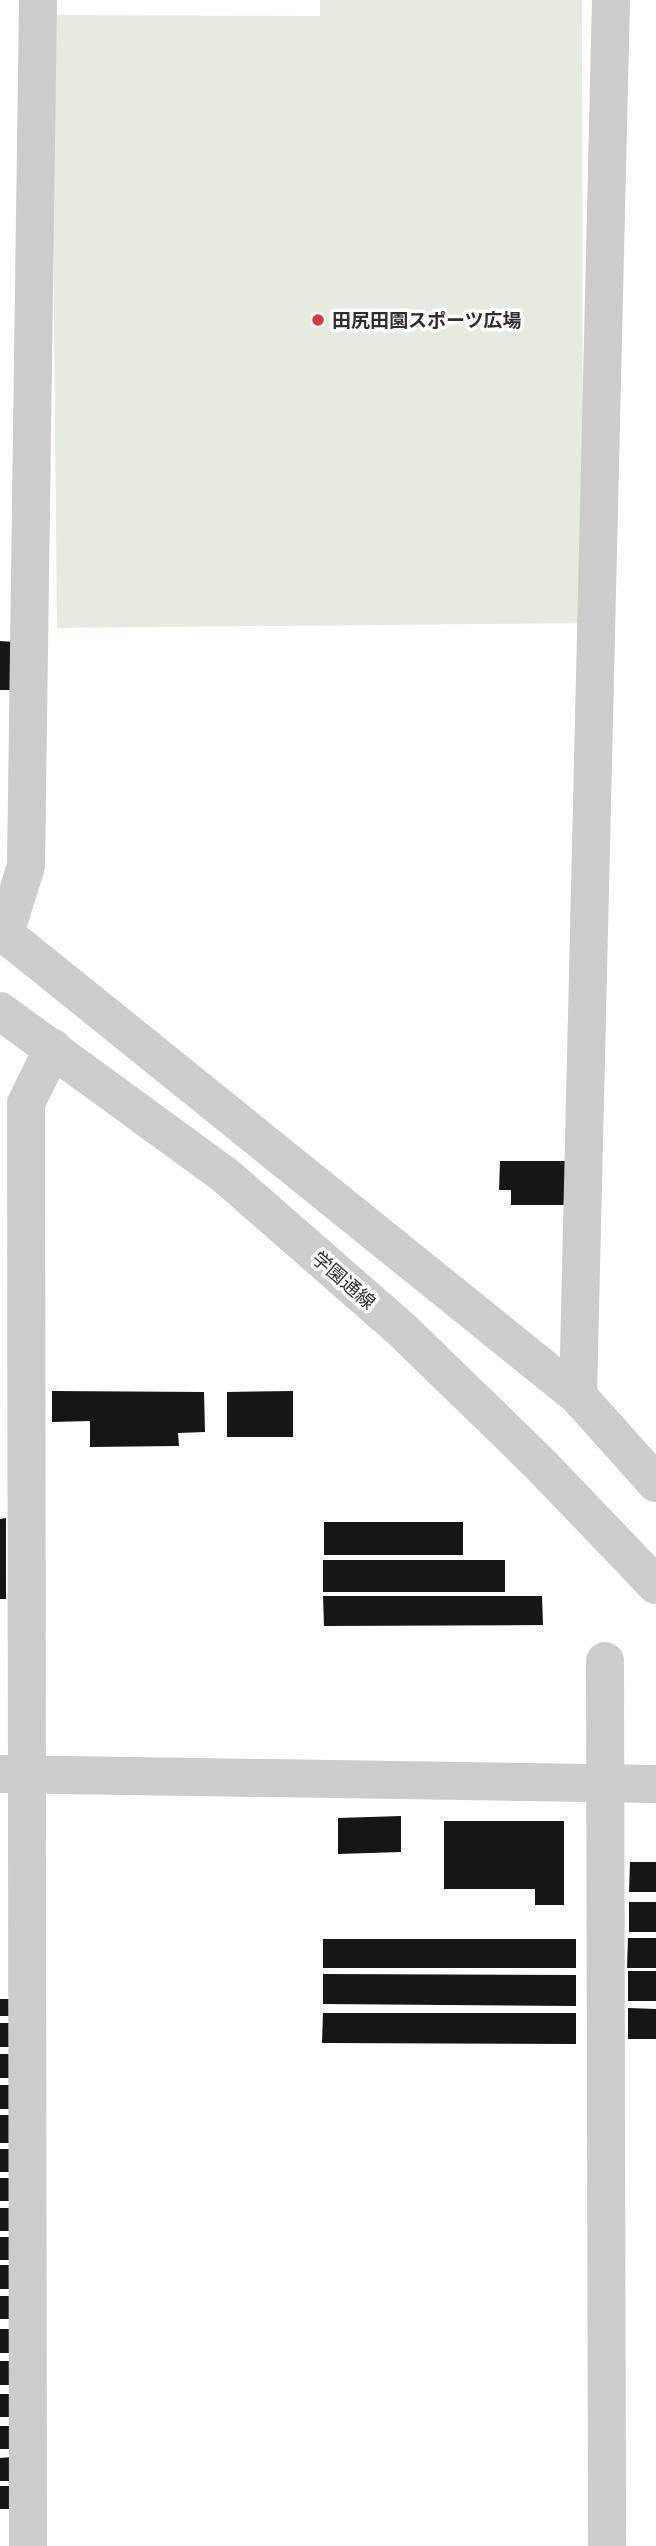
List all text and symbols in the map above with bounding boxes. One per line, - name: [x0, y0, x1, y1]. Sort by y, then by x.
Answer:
- place label: 田尻田園スポーツ広場: [332, 310, 522, 332]
- marker: 田尻田園スポーツ広場: [310, 312, 326, 328]
- street label: 学園通線: [307, 1248, 379, 1314]

